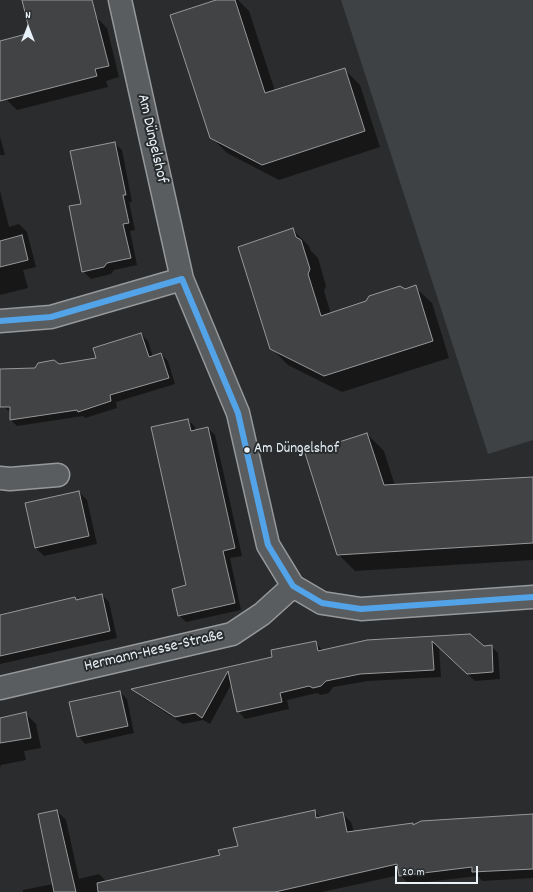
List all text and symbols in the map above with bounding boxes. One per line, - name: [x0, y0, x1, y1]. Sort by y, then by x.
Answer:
- north arrow: [8, 8, 48, 48]
- text: N: [25, 8, 31, 24]
- street label: Am Düngelshof: [131, 93, 171, 185]
- place label: Am Düngelshof: [254, 441, 339, 459]
- marker: Am Düngelshof: [242, 445, 252, 455]
- street label: Hermann-Hesse-Straße: [83, 627, 225, 677]
- scale bar: [397, 858, 480, 884]
- text: 20 m: [402, 864, 425, 881]

